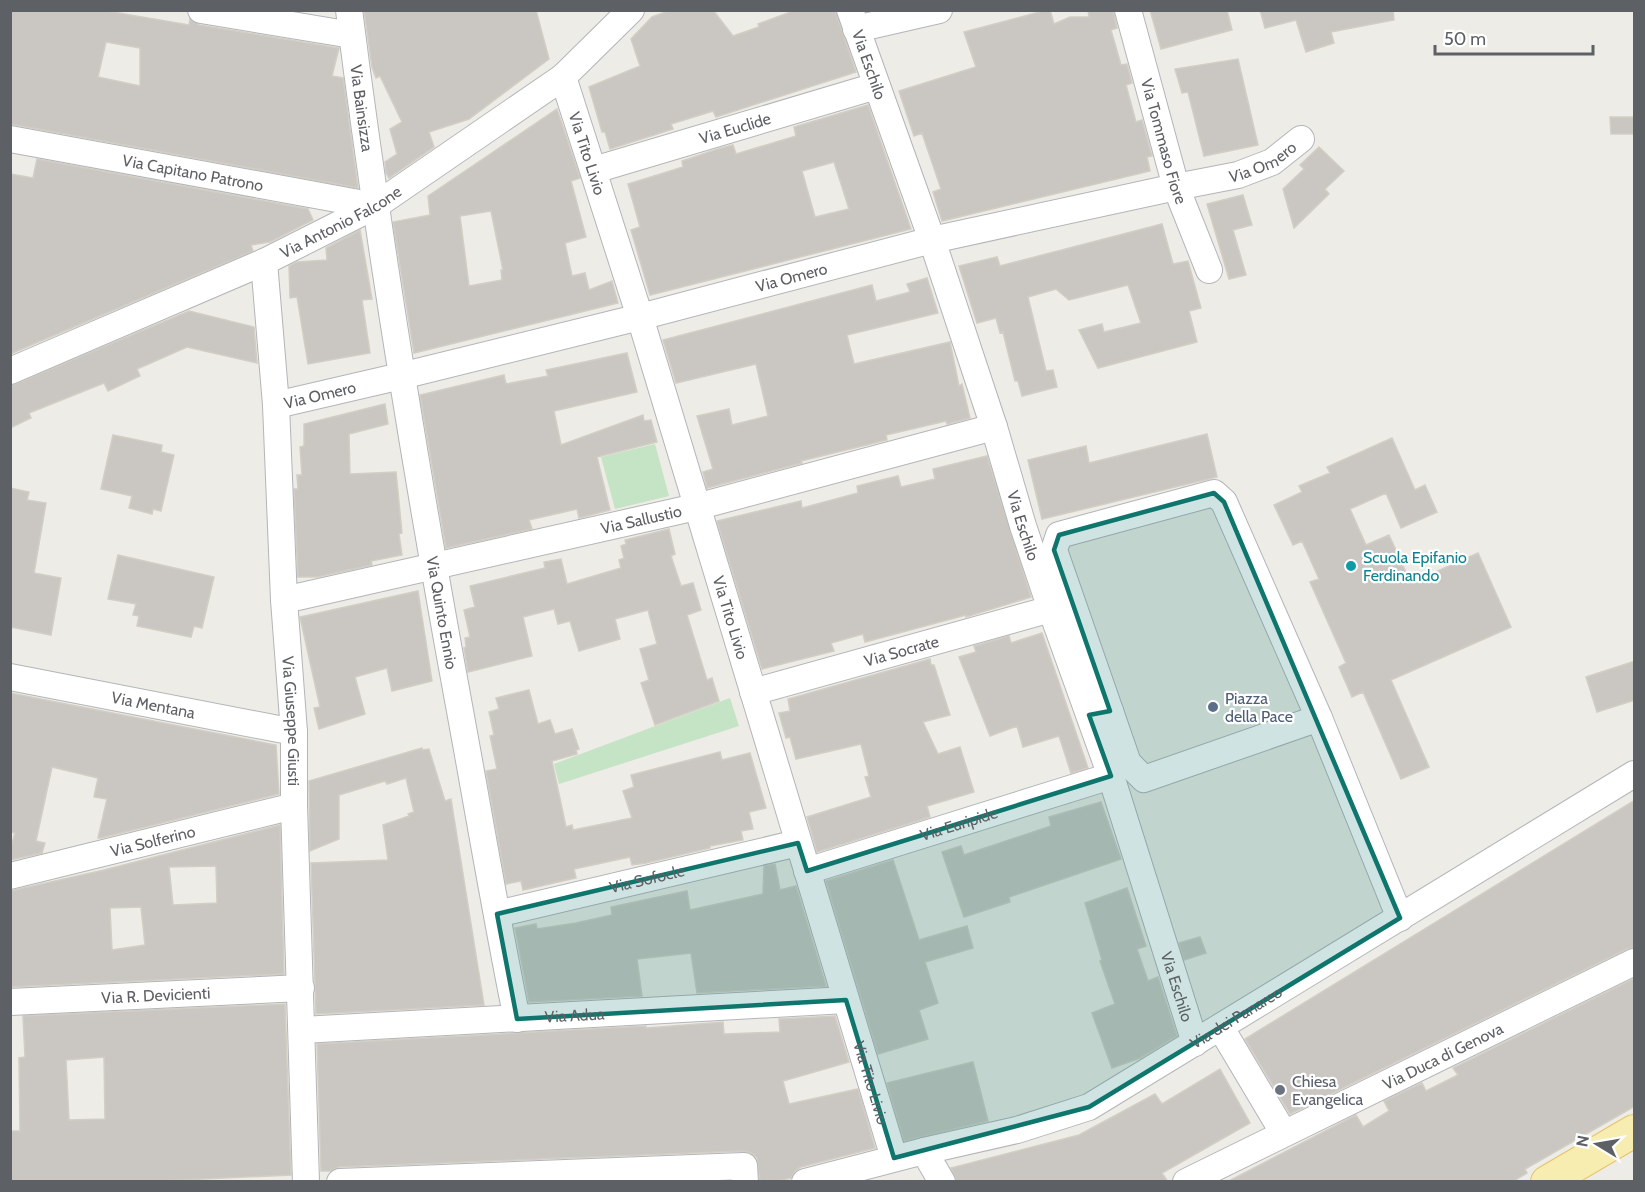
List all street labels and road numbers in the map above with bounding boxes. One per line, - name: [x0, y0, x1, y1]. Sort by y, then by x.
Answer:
- street label: Via Eschilo: [848, 27, 890, 102]
- street label: Via Bainsizza: [346, 64, 377, 153]
- street label: Via Tommaso Fiore: [1137, 76, 1191, 207]
- street label: Via Tito Livio: [565, 109, 609, 197]
- street label: Via Euclide: [697, 109, 773, 148]
- street label: Via Omero: [1227, 137, 1300, 187]
- street label: Via Capitano Patrono: [121, 151, 265, 195]
- street label: Via Antonio Falcone: [277, 182, 405, 262]
- street label: Via Omero: [754, 259, 830, 296]
- street label: Via Omero: [282, 378, 358, 413]
- street label: Via Eschilo: [1003, 488, 1043, 563]
- street label: Via Sallustio: [599, 502, 684, 538]
- street label: Via Quinto Ennio: [422, 555, 461, 671]
- street label: Via Tito Livio: [709, 574, 752, 662]
- street label: Via Socrate: [862, 632, 941, 671]
- street label: Via Giuseppe Giusti: [278, 655, 303, 786]
- street label: Via Mentana: [110, 688, 197, 723]
- street label: Via Euripide: [918, 803, 1000, 845]
- street label: Via Solferino: [108, 822, 197, 861]
- street label: Via Sofocle: [608, 861, 686, 897]
- street label: Via Eschilo: [1157, 949, 1197, 1024]
- street label: Via dei Panareo: [1187, 982, 1286, 1053]
- street label: Via R. Devicienti: [101, 983, 211, 1008]
- street label: Via Adua: [544, 1004, 605, 1027]
- street label: Via Duca di Genova: [1380, 1019, 1506, 1094]
- street label: Via Tito Livio: [849, 1039, 892, 1127]

